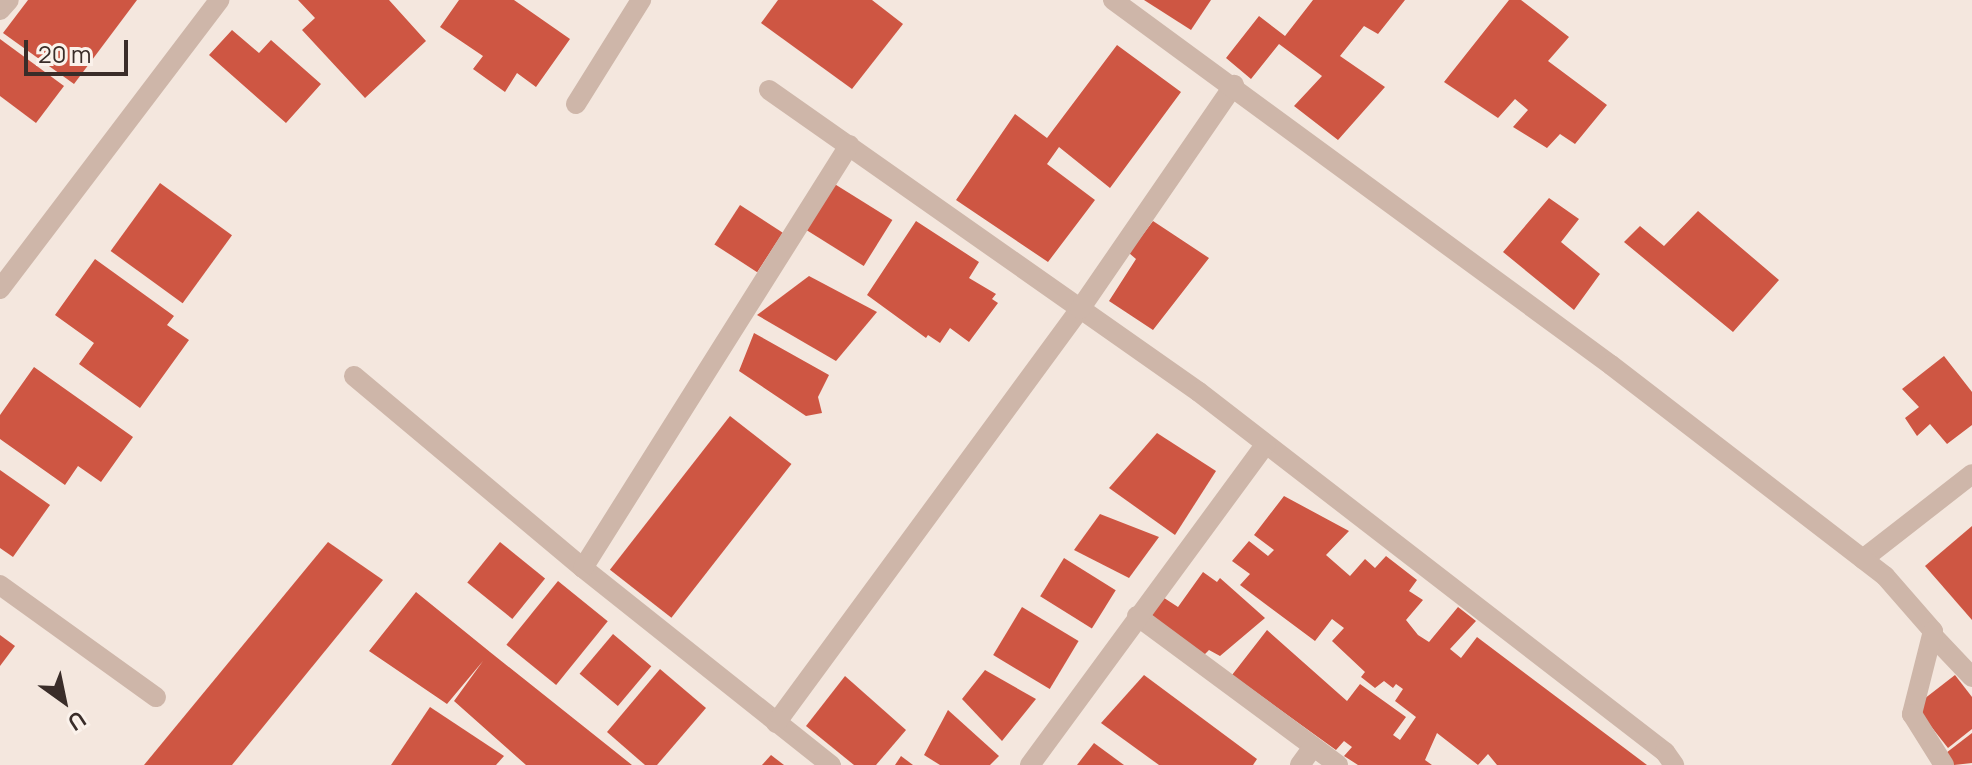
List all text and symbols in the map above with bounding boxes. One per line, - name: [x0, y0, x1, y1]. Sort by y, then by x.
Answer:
- scale bar: [28, 24, 132, 74]
- text: 20 m: [38, 37, 91, 70]
- north arrow: [24, 661, 104, 741]
- text: U: [62, 704, 92, 738]

